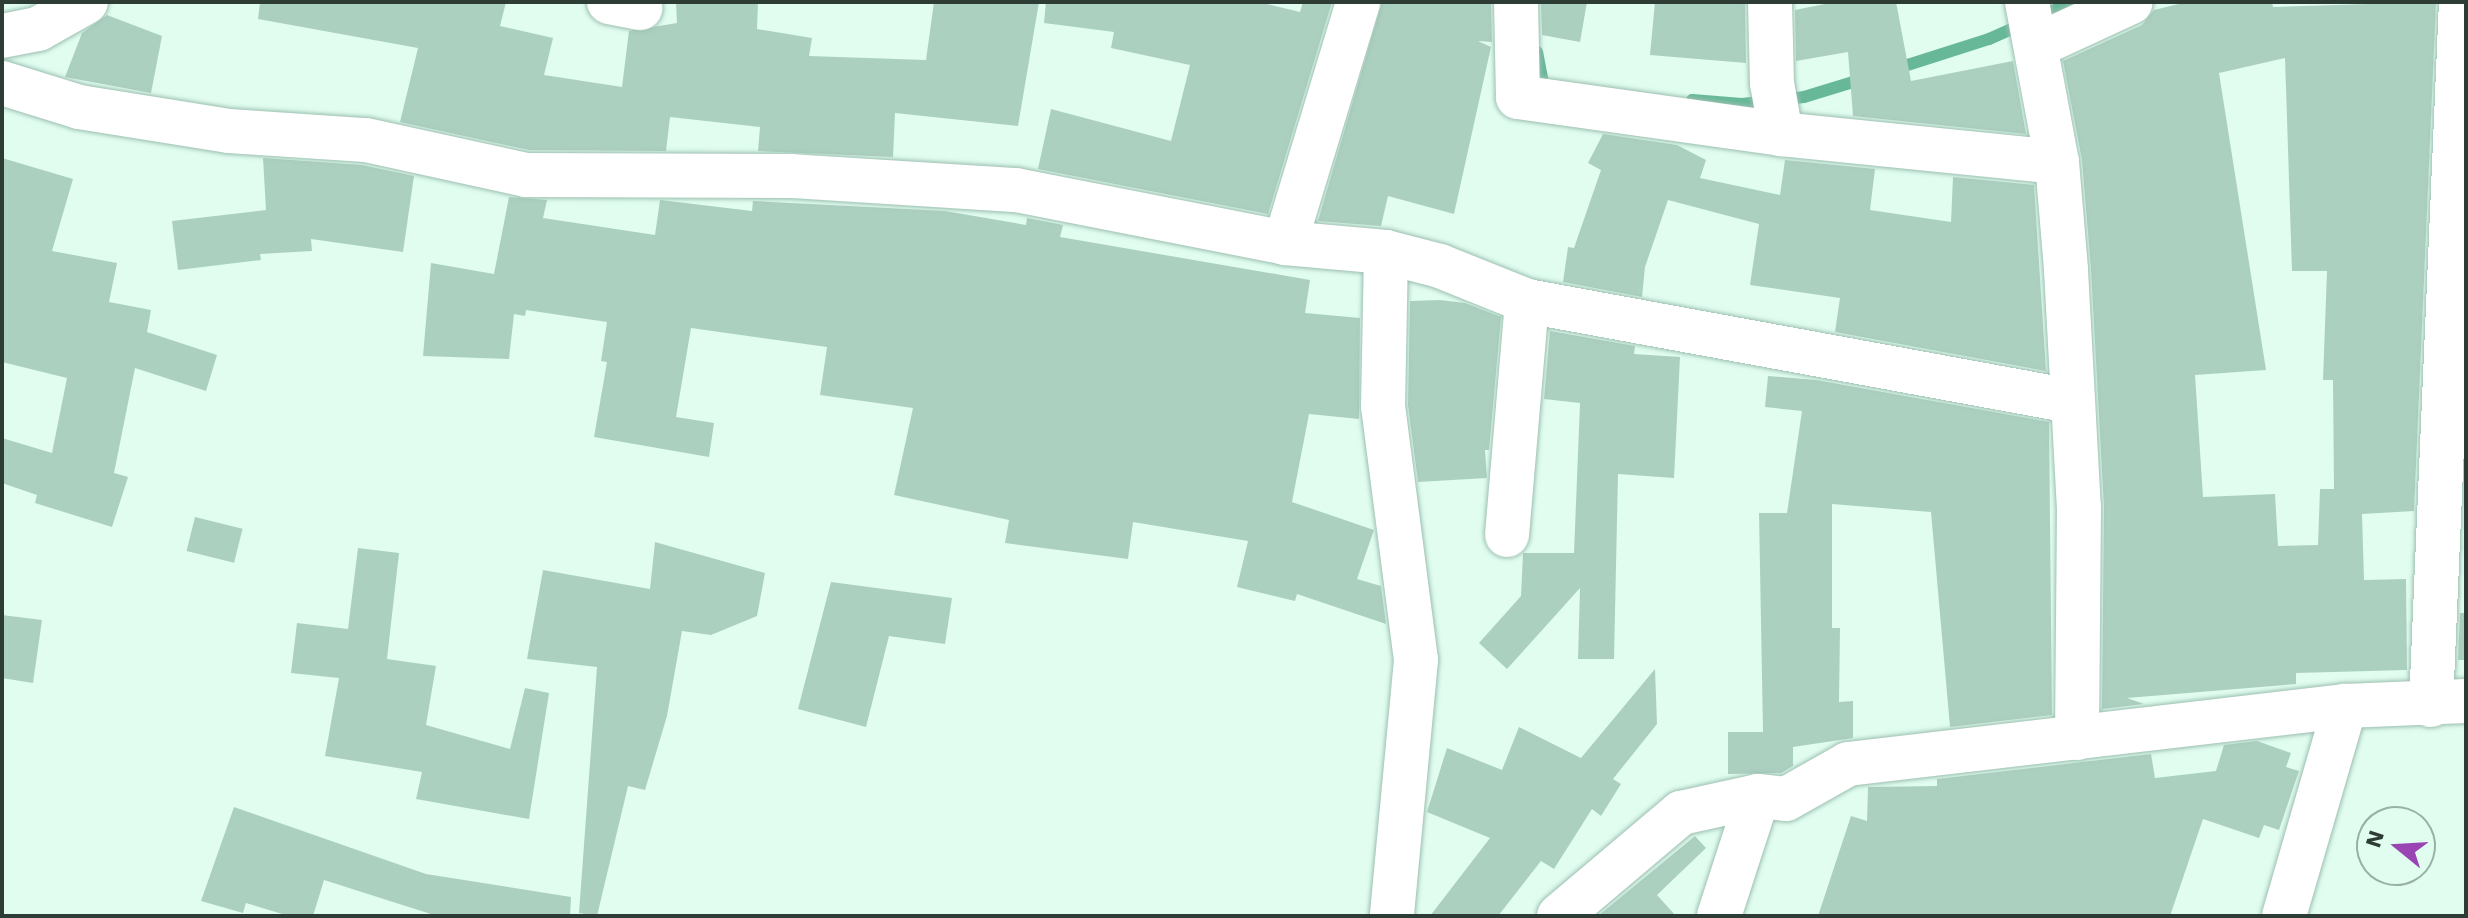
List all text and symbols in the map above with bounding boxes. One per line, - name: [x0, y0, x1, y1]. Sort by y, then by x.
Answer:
- north arrow: [2356, 806, 2436, 886]
- text: N: [2360, 827, 2389, 851]

